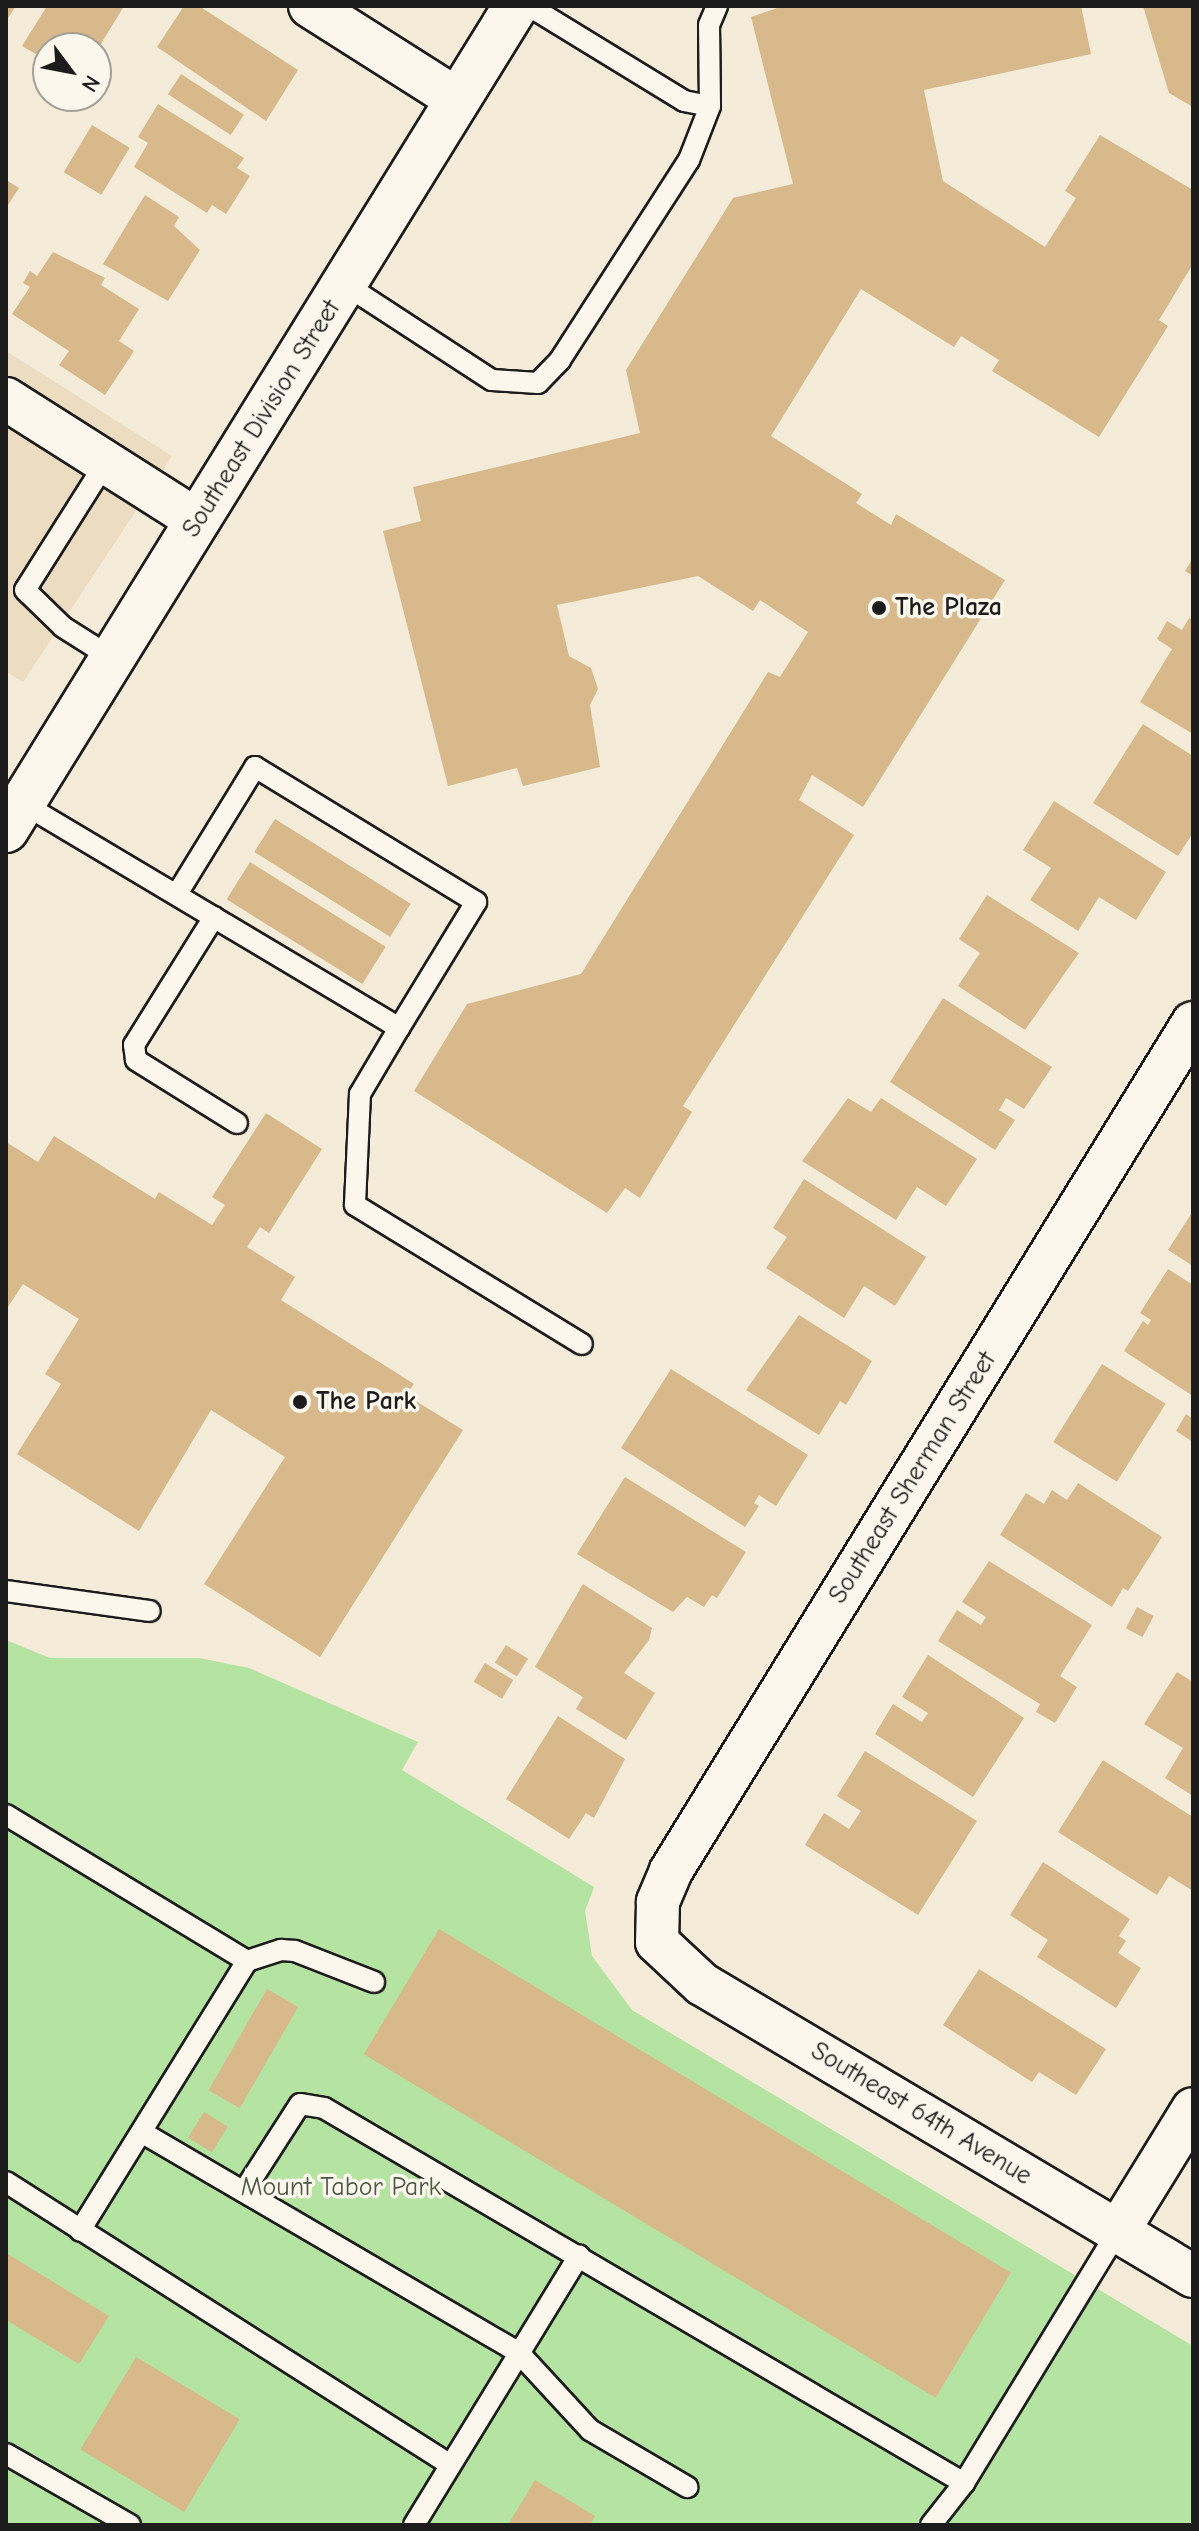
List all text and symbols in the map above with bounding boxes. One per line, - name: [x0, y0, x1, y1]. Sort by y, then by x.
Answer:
- north arrow: [32, 32, 112, 112]
- text: N: [76, 71, 105, 97]
- street label: Southeast Division Street: [176, 295, 348, 543]
- place label: The Plaza: [895, 592, 1002, 624]
- marker: The Plaza: [870, 599, 888, 617]
- street label: Southeast Sherman Street: [823, 1346, 1003, 1610]
- place label: The Park: [316, 1386, 416, 1418]
- marker: The Park: [291, 1393, 309, 1411]
- street label: Southeast 64th Avenue: [805, 2036, 1037, 2192]
- park label: Mount Tabor Park: [241, 2172, 441, 2204]

